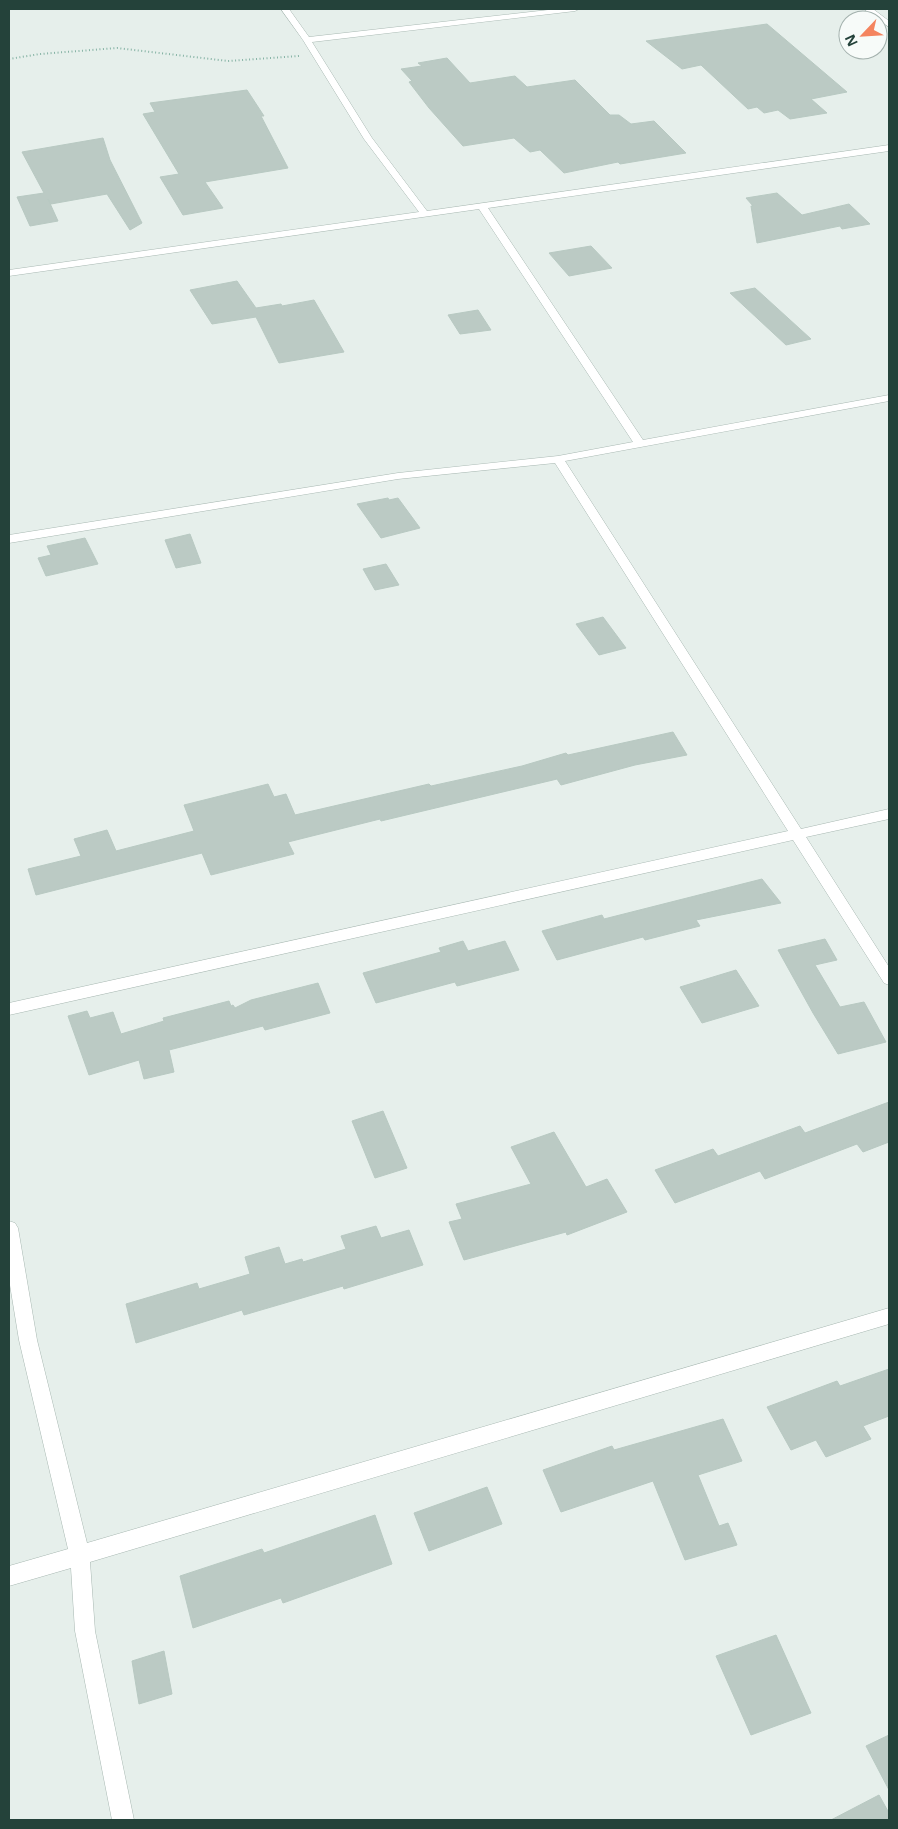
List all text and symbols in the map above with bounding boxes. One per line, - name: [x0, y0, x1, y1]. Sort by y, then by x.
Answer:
- north arrow: [838, 10, 888, 60]
- text: N: [840, 32, 862, 50]

